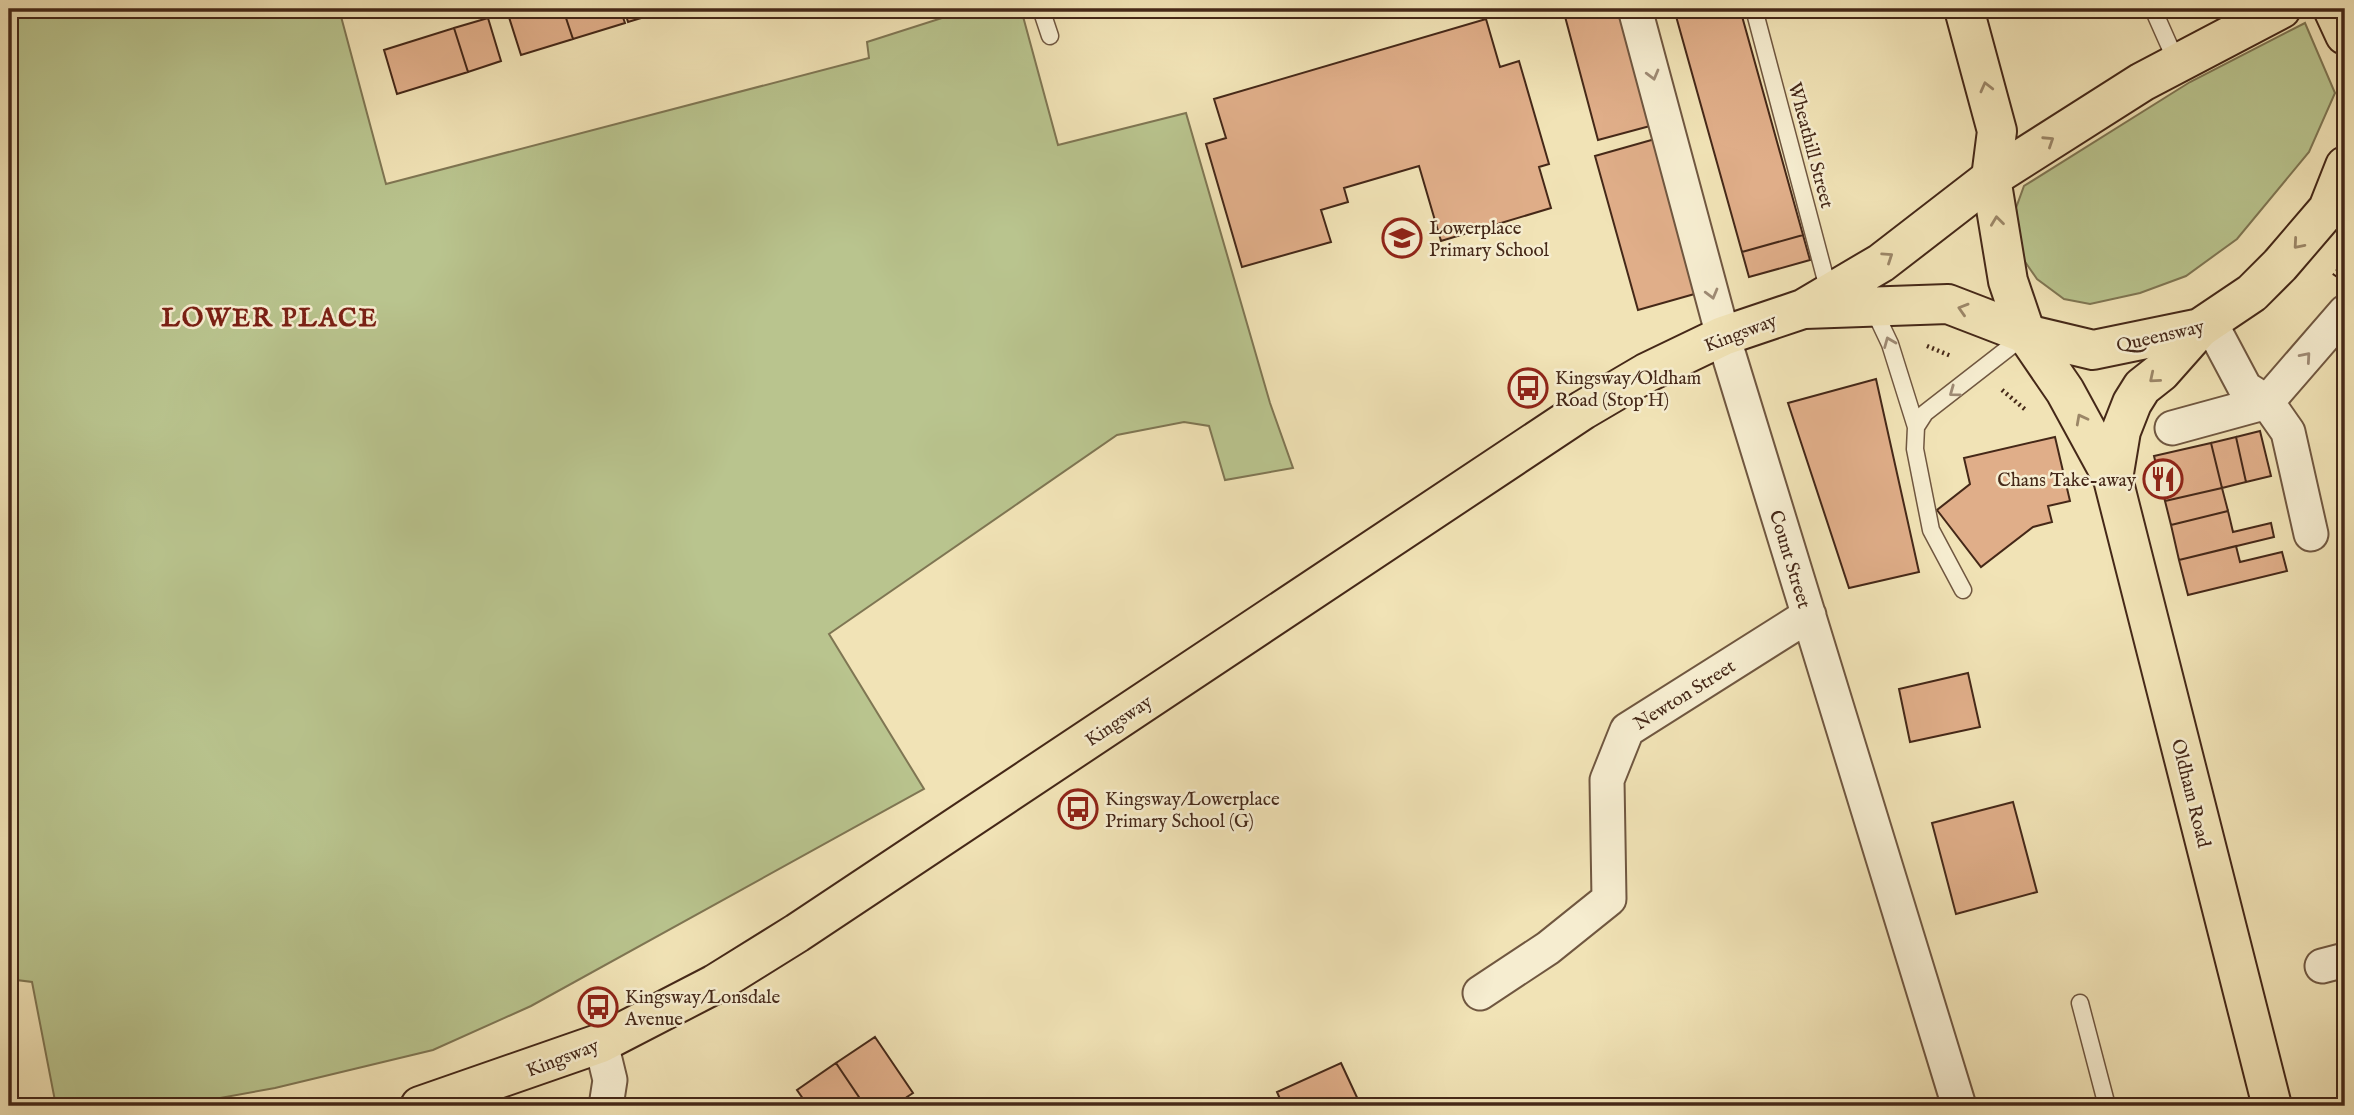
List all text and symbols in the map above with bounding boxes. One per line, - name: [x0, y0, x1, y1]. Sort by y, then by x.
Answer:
- one-way arrow: [1645, 68, 1659, 80]
- street label: Wheathill Street: [1782, 80, 1839, 212]
- one-way arrow: [1980, 81, 1994, 93]
- one-way arrow: [2041, 137, 2054, 150]
- one-way arrow: [1989, 215, 2004, 227]
- school or university icon: Lowerplace Primary School: [1381, 217, 1423, 259]
- place label: Lowerplace Primary School: [1429, 217, 1550, 263]
- one-way arrow: [2294, 236, 2306, 249]
- one-way arrow: [1880, 253, 1893, 265]
- one-way arrow: [1704, 288, 1718, 300]
- district label: LOWER PLACE: [161, 302, 379, 335]
- one-way arrow: [1957, 302, 1969, 317]
- street label: Kingsway: [1701, 309, 1781, 359]
- street label: Queensway: [2114, 315, 2207, 359]
- one-way arrow: [1883, 337, 1897, 349]
- one-way arrow: [2298, 352, 2310, 365]
- bus stop icon: Kingsway/Oldham Road (Stop H): [1507, 367, 1549, 409]
- place label: Kingsway/Oldham Road (Stop H): [1555, 367, 1702, 413]
- one-way arrow: [2149, 370, 2162, 382]
- one-way arrow: [1949, 384, 1962, 396]
- one-way arrow: [2075, 414, 2089, 426]
- restaurant icon: Chans Take-away: [2142, 458, 2184, 500]
- place label: Chans Take-away: [1997, 469, 2137, 493]
- street label: Count Street: [1763, 508, 1816, 612]
- street label: Newton Street: [1630, 655, 1741, 736]
- street label: Kingsway: [1081, 690, 1158, 753]
- street label: Oldham Road: [2165, 737, 2215, 851]
- bus stop icon: Kingsway/Lowerplace Primary School (G): [1057, 788, 1099, 830]
- place label: Kingsway/Lowerplace Primary School (G): [1105, 788, 1280, 834]
- bus stop icon: Kingsway/Lonsdale Avenue: [577, 986, 619, 1028]
- place label: Kingsway/Lonsdale Avenue: [624, 986, 780, 1032]
- street label: Kingsway: [523, 1034, 603, 1084]

